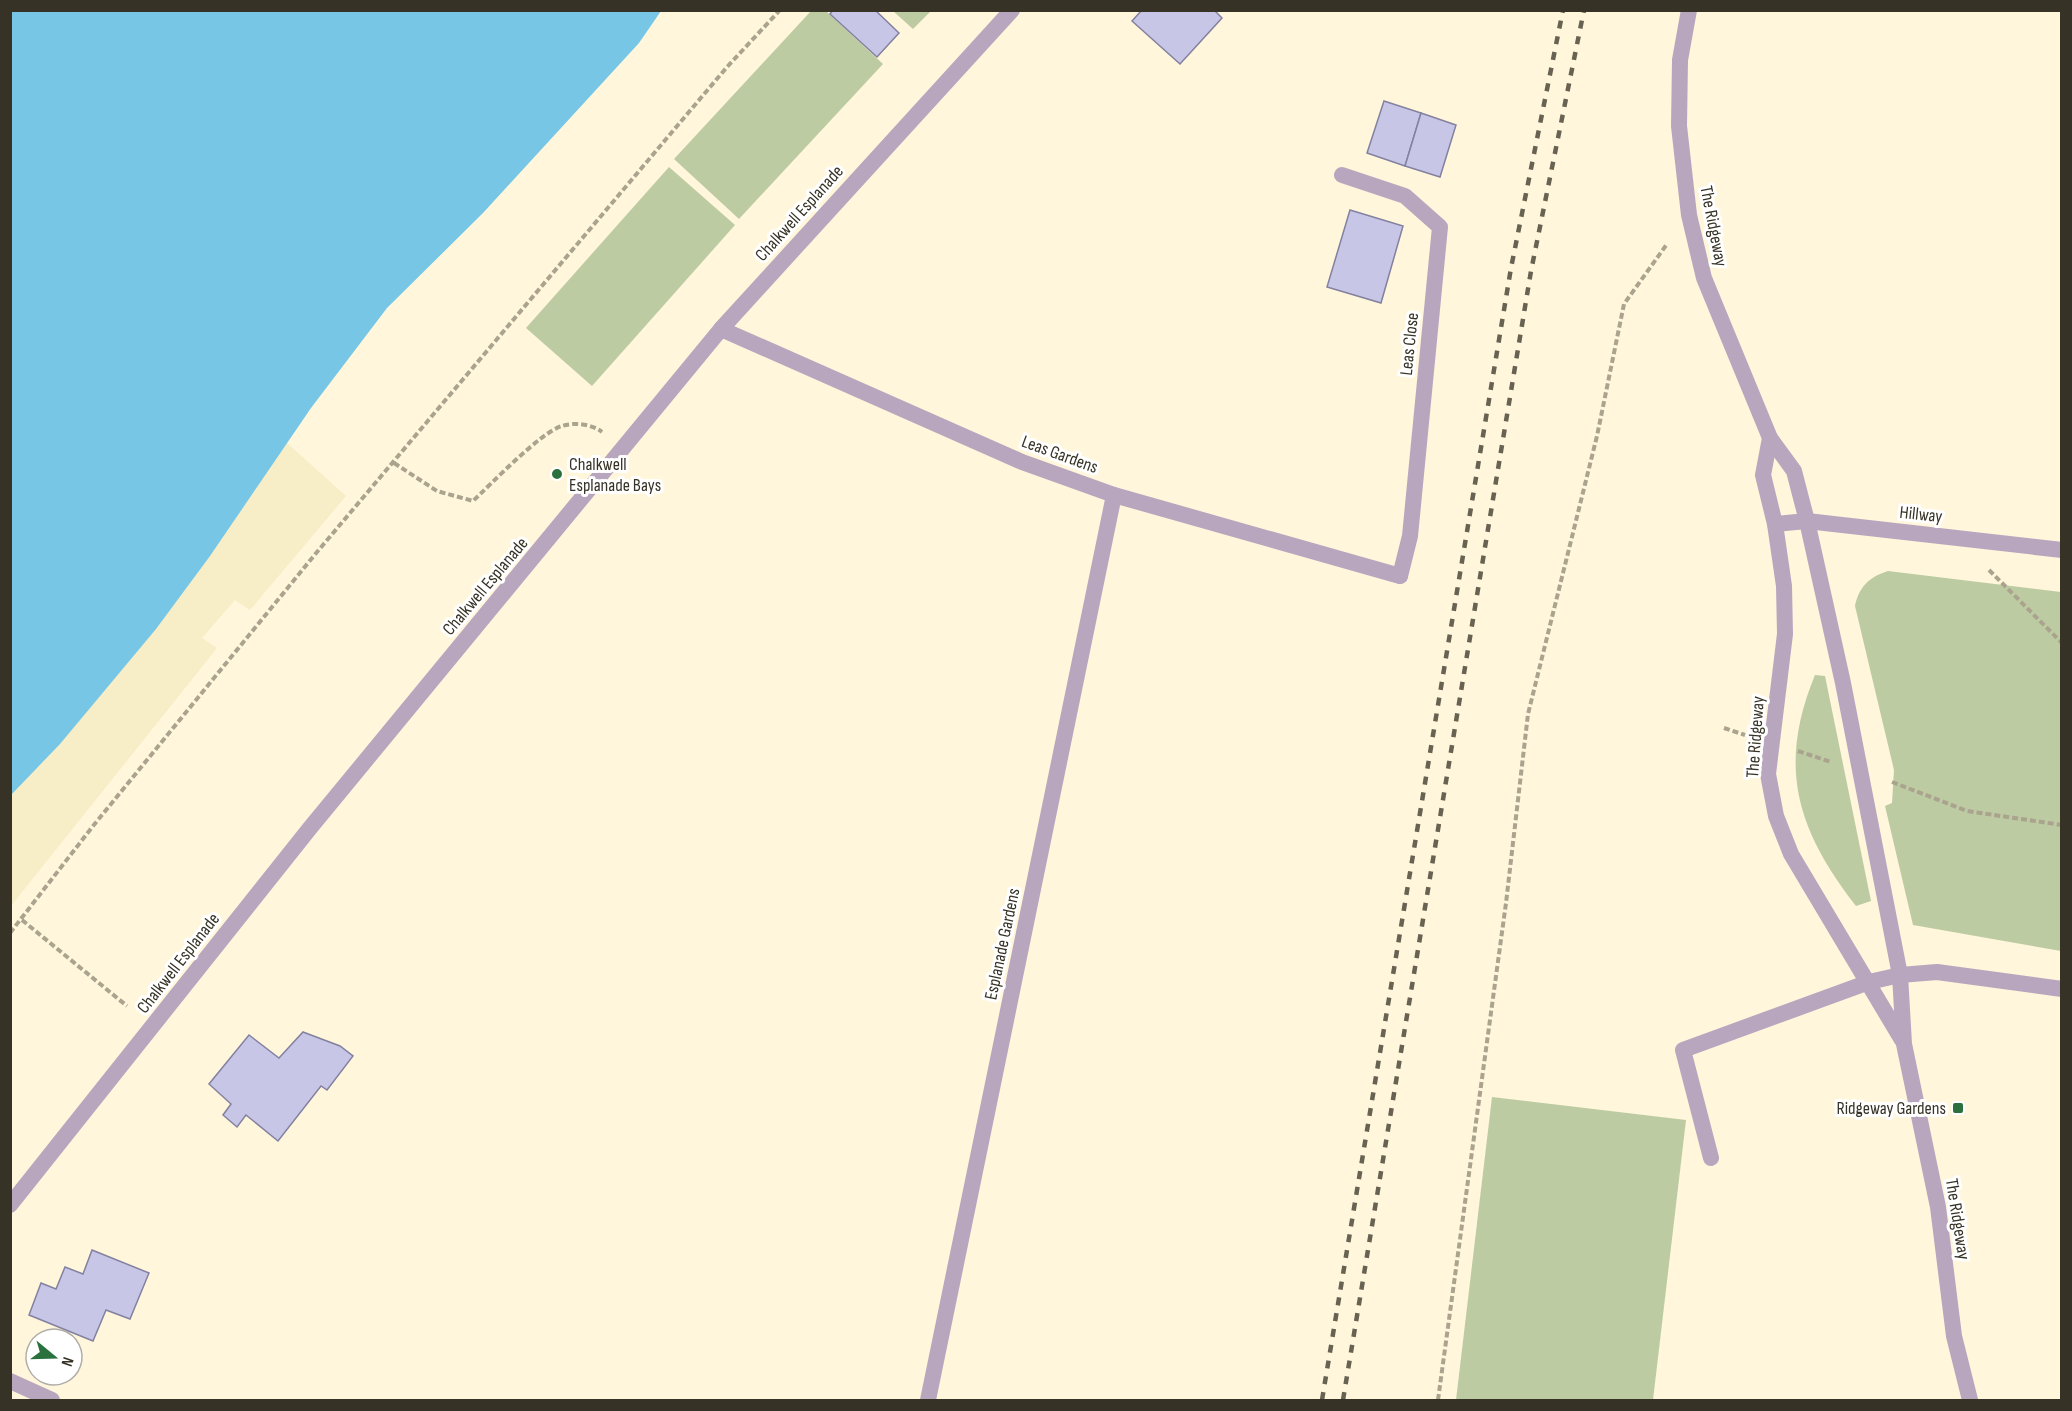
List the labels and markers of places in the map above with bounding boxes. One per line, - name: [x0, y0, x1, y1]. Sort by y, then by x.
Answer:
- place label: Chalkwell Esplanade Bays: [569, 454, 661, 496]
- marker: Chalkwell Esplanade Bays: [550, 467, 564, 481]
- place label: Ridgeway Gardens: [1836, 1098, 1946, 1119]
- marker: Ridgeway Gardens: [1951, 1101, 1965, 1115]

